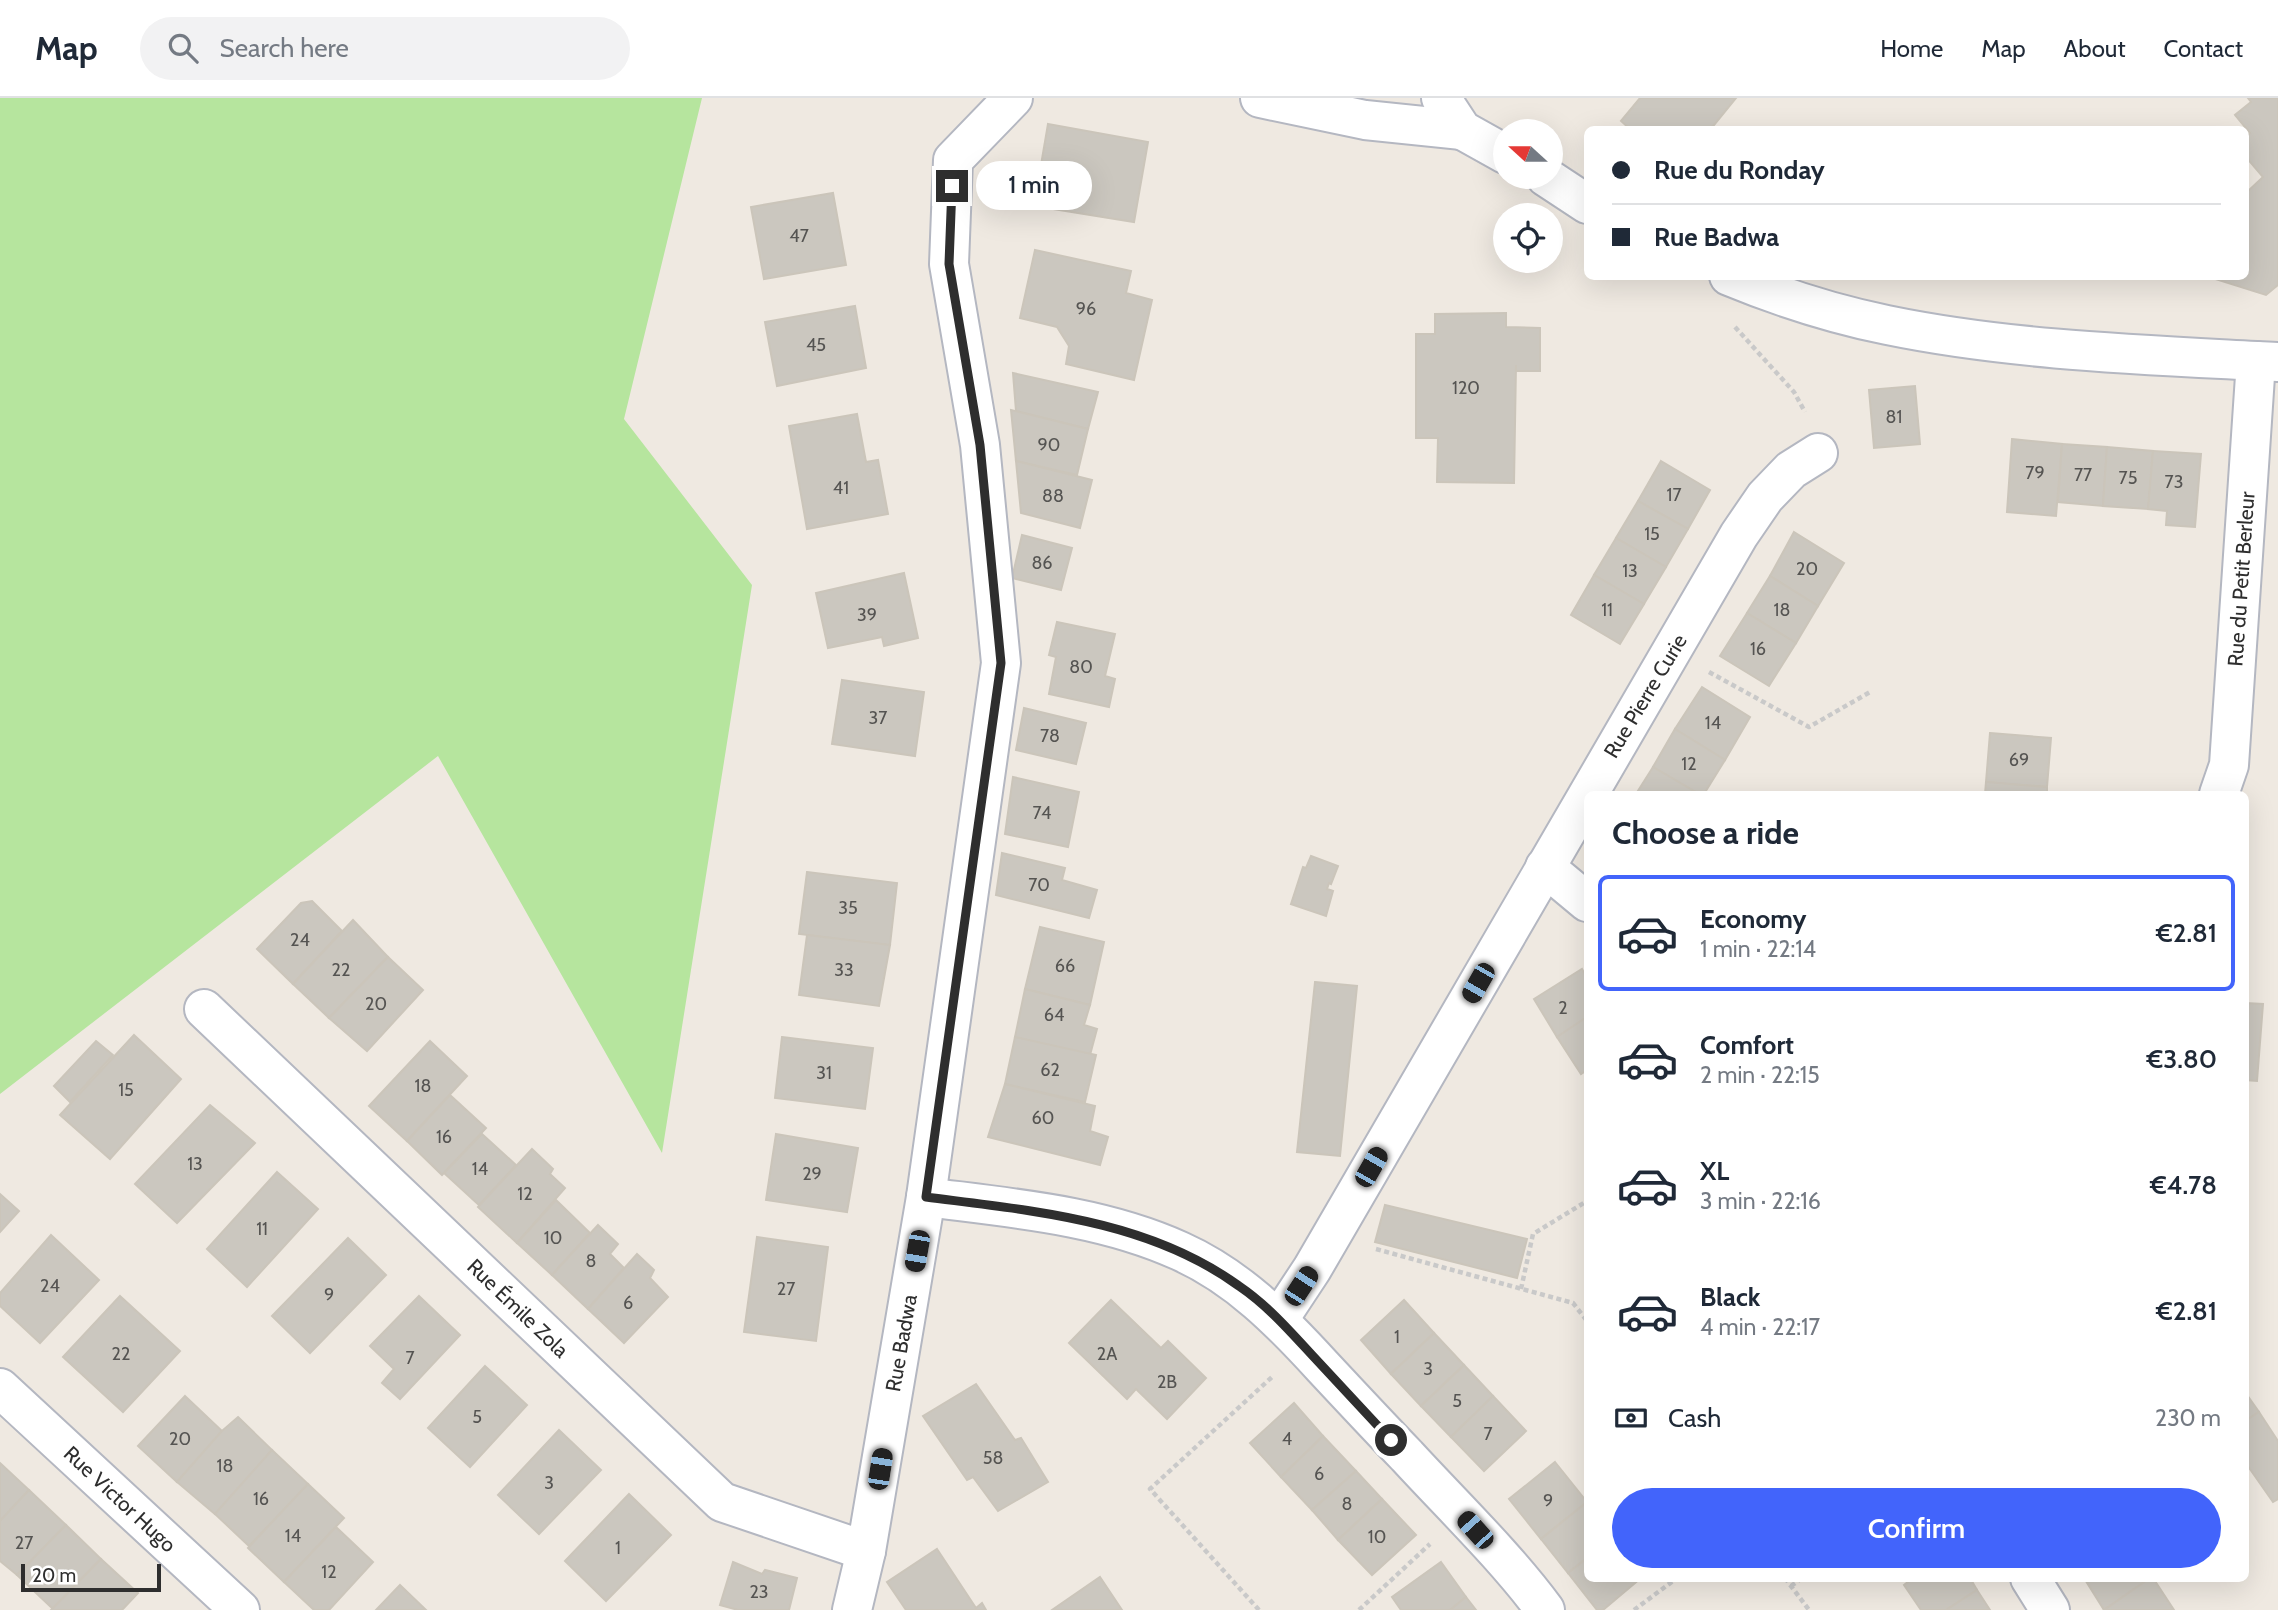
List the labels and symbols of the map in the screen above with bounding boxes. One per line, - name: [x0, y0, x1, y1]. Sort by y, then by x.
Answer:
- north arrow: [1493, 119, 1563, 189]
- callout: 1 min: [976, 162, 1092, 210]
- route end: [936, 170, 968, 202]
- house number: 47: [789, 225, 809, 247]
- house number: 96: [1076, 298, 1096, 320]
- house number: 45: [806, 334, 826, 356]
- house number: 120: [1452, 377, 1480, 399]
- house number: 81: [1886, 406, 1902, 428]
- house number: 90: [1038, 434, 1060, 456]
- house number: 79: [2025, 462, 2045, 484]
- house number: 77: [2074, 464, 2092, 486]
- house number: 75: [2119, 467, 2137, 489]
- house number: 73: [2165, 471, 2183, 493]
- house number: 41: [833, 477, 849, 499]
- house number: 17: [1667, 484, 1681, 506]
- house number: 88: [1042, 485, 1064, 507]
- street label: Rue du Petit Berleur: [2222, 490, 2260, 667]
- house number: 15: [1644, 523, 1660, 545]
- house number: 86: [1031, 552, 1053, 574]
- house number: 20: [1796, 558, 1818, 580]
- house number: 13: [1622, 560, 1638, 582]
- house number: 11: [1601, 599, 1613, 621]
- house number: 18: [1774, 599, 1790, 621]
- house number: 39: [857, 604, 877, 626]
- street label: Rue Pierre Curie: [1598, 629, 1692, 762]
- house number: 16: [1750, 638, 1766, 660]
- house number: 80: [1069, 656, 1093, 678]
- house number: 37: [869, 707, 887, 729]
- house number: 14: [1705, 712, 1721, 734]
- house number: 78: [1040, 725, 1060, 747]
- house number: 69: [2009, 749, 2029, 771]
- house number: 12: [1681, 753, 1697, 775]
- house number: 74: [1033, 802, 1051, 824]
- house number: 70: [1028, 874, 1050, 896]
- house number: 35: [838, 897, 858, 919]
- house number: 24: [290, 929, 310, 951]
- house number: 66: [1055, 955, 1075, 977]
- house number: 22: [332, 959, 350, 981]
- house number: 33: [834, 959, 854, 981]
- car: [1459, 960, 1498, 1006]
- house number: 20: [365, 993, 387, 1015]
- house number: 2: [1558, 997, 1568, 1019]
- house number: 64: [1044, 1004, 1064, 1026]
- house number: 62: [1040, 1059, 1060, 1081]
- house number: 31: [816, 1062, 832, 1084]
- house number: 18: [415, 1075, 431, 1097]
- house number: 15: [118, 1079, 134, 1101]
- house number: 60: [1032, 1107, 1054, 1129]
- house number: 16: [436, 1126, 452, 1148]
- car: [1352, 1144, 1391, 1190]
- house number: 13: [187, 1153, 203, 1175]
- house number: 14: [472, 1158, 488, 1180]
- house number: 29: [802, 1163, 822, 1185]
- house number: 12: [517, 1183, 533, 1205]
- house number: 11: [256, 1218, 268, 1240]
- house number: 10: [544, 1227, 562, 1249]
- car: [904, 1228, 931, 1274]
- house number: 8: [586, 1250, 596, 1272]
- street label: Rue Émile Zola: [462, 1253, 574, 1363]
- car: [1281, 1263, 1322, 1309]
- house number: 24: [40, 1275, 60, 1297]
- house number: 27: [777, 1278, 795, 1300]
- house number: 9: [324, 1284, 334, 1306]
- house number: 6: [623, 1292, 633, 1314]
- street label: Rue Badwa: [880, 1292, 922, 1394]
- house number: 1: [1394, 1326, 1400, 1348]
- house number: 22: [112, 1343, 130, 1365]
- house number: 2A: [1097, 1343, 1117, 1365]
- house number: 7: [405, 1347, 415, 1369]
- house number: 3: [1423, 1358, 1433, 1380]
- house number: 2B: [1157, 1371, 1177, 1393]
- house number: 5: [1452, 1390, 1462, 1412]
- house number: 5: [472, 1406, 482, 1428]
- house number: 7: [1483, 1423, 1493, 1445]
- route start: [1375, 1424, 1407, 1456]
- house number: 20: [169, 1428, 191, 1450]
- house number: 4: [1282, 1428, 1292, 1450]
- street label: Rue Victor Hugo: [59, 1441, 181, 1557]
- car: [867, 1447, 894, 1491]
- house number: 58: [983, 1447, 1003, 1469]
- house number: 18: [217, 1455, 233, 1477]
- house number: 6: [1314, 1463, 1324, 1485]
- house number: 3: [544, 1472, 554, 1494]
- house number: 16: [253, 1488, 269, 1510]
- house number: 9: [1543, 1490, 1553, 1512]
- house number: 8: [1342, 1493, 1352, 1515]
- car: [1454, 1507, 1497, 1553]
- house number: 14: [285, 1525, 301, 1547]
- house number: 10: [1368, 1526, 1386, 1548]
- house number: 27: [15, 1532, 33, 1554]
- house number: 1: [615, 1537, 621, 1559]
- scale bar: [21, 1561, 161, 1593]
- house number: 12: [321, 1561, 337, 1583]
- house number: 23: [749, 1581, 769, 1603]

